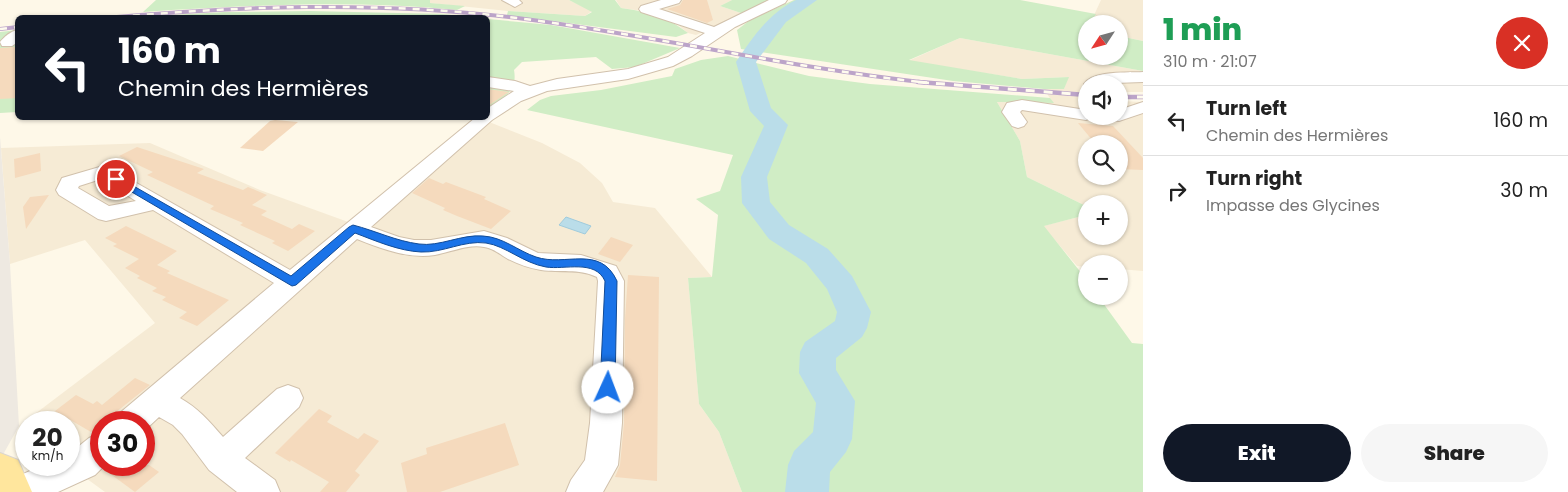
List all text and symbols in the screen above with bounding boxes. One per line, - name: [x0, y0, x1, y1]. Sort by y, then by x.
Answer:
- text: 1 min: [1163, 8, 1242, 51]
- north arrow: [1078, 15, 1128, 65]
- map controls: [1078, 15, 1128, 305]
- button: close: [1496, 17, 1548, 69]
- text: 160 m: [118, 26, 221, 75]
- icon: left: [35, 35, 100, 100]
- text: 310 m · 21:07: [1163, 50, 1257, 73]
- text: Chemin des Hermières: [118, 73, 369, 104]
- button: sound: [1078, 75, 1128, 125]
- text: Turn left: [1206, 95, 1287, 122]
- icon: left: [1163, 107, 1191, 135]
- text: 160 m: [1493, 107, 1548, 134]
- text: Chemin des Hermières: [1206, 124, 1388, 147]
- button: search: [1078, 135, 1128, 185]
- pin: [95, 158, 137, 200]
- icon: arrive: [102, 165, 130, 193]
- text: Turn right: [1206, 165, 1302, 192]
- icon: right: [1163, 177, 1191, 205]
- text: 30 m: [1500, 177, 1548, 204]
- text: Impasse des Glycines: [1206, 194, 1380, 217]
- button: +: [1078, 195, 1128, 245]
- button: −: [1078, 255, 1128, 305]
- position arrow: [581, 361, 633, 413]
- speed limit sign: 30: [90, 411, 155, 476]
- text: 20: [32, 420, 63, 455]
- button: Exit: [1163, 424, 1351, 482]
- button: Share: [1361, 424, 1548, 482]
- text: km/h: [32, 447, 63, 464]

